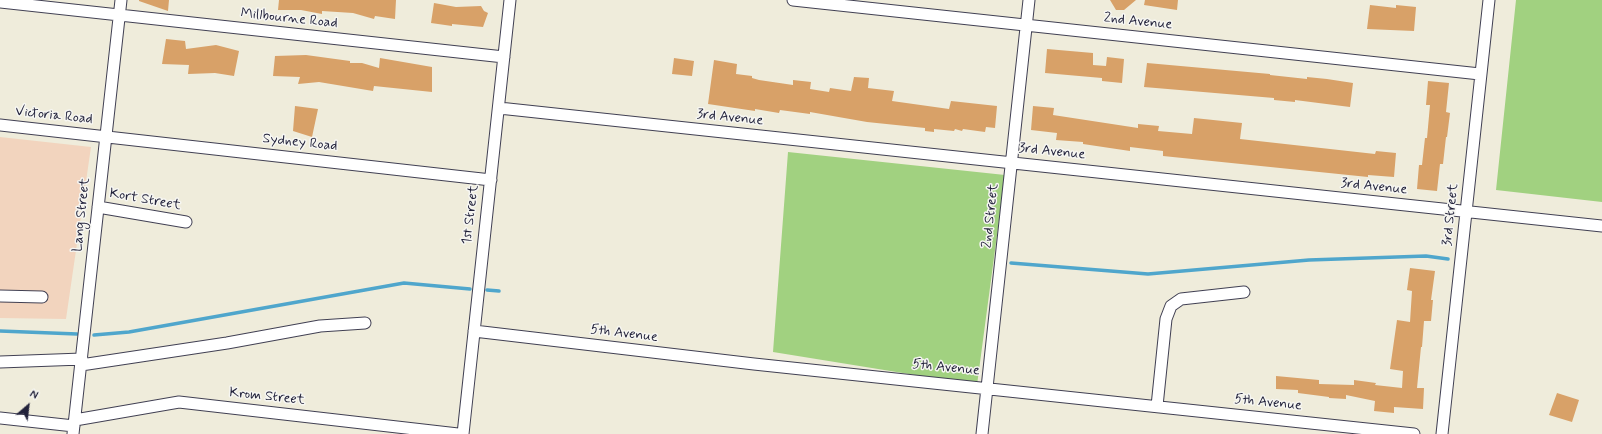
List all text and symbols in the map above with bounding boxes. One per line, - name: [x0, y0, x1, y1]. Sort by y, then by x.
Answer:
- street label: Millbourne Road: [240, 6, 338, 32]
- street label: 2nd Avenue: [1103, 10, 1173, 34]
- street label: Victoria Road: [15, 104, 93, 128]
- street label: 3rd Avenue: [696, 106, 764, 130]
- street label: Sydney Road: [262, 131, 338, 155]
- street label: 3rd Avenue: [1018, 140, 1086, 164]
- street label: 3rd Avenue: [1340, 175, 1408, 199]
- street label: Lang Street: [70, 177, 94, 253]
- street label: 2nd Street: [979, 183, 1003, 249]
- street label: 3rd Street: [1439, 183, 1463, 247]
- street label: 1st Street: [459, 184, 483, 246]
- street label: Kort Street: [108, 185, 182, 215]
- street label: 5th Avenue: [589, 322, 659, 346]
- street label: 5th Avenue: [911, 356, 981, 380]
- street label: Krom Street: [228, 385, 306, 409]
- north arrow: [8, 386, 48, 426]
- text: N: [27, 388, 40, 403]
- street label: 5th Avenue: [1233, 391, 1303, 415]

